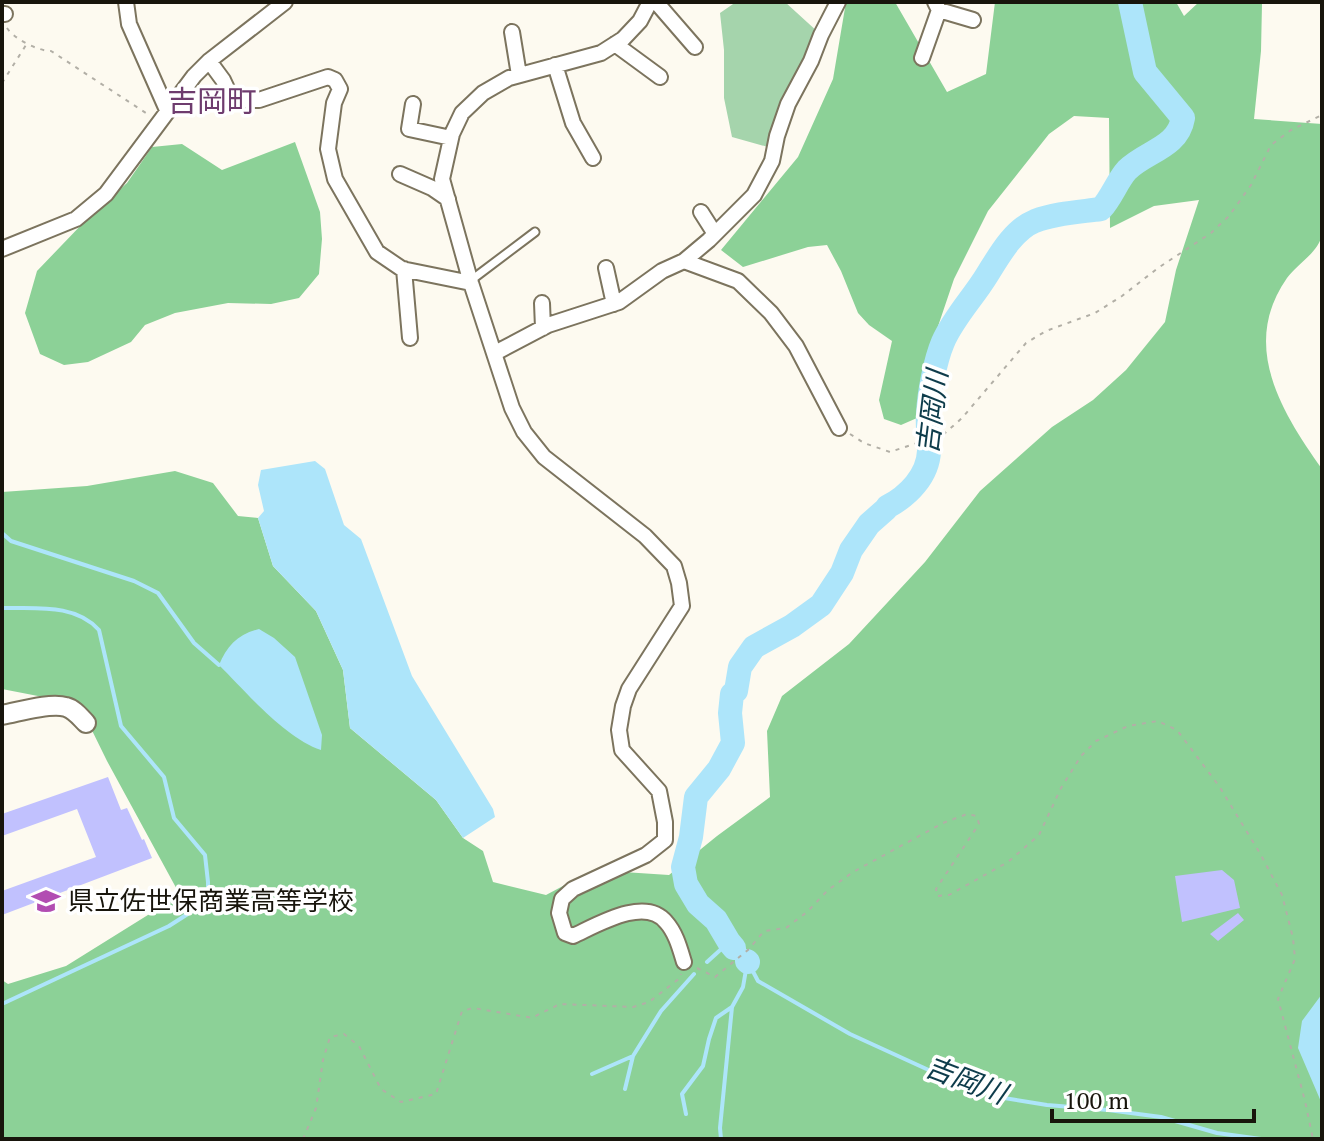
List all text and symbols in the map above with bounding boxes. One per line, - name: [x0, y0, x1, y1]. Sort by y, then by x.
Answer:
- district label: 吉岡町: [167, 81, 257, 121]
- water label: 吉岡川: [908, 365, 955, 456]
- place label: 県立佐世保商業高等学校: [68, 883, 354, 917]
- school or university icon: 県立佐世保商業高等学校: [31, 886, 61, 916]
- water label: 吉岡川: [920, 1047, 1015, 1113]
- scale bar: [1052, 1073, 1254, 1123]
- text: 100 m: [1064, 1084, 1129, 1116]

